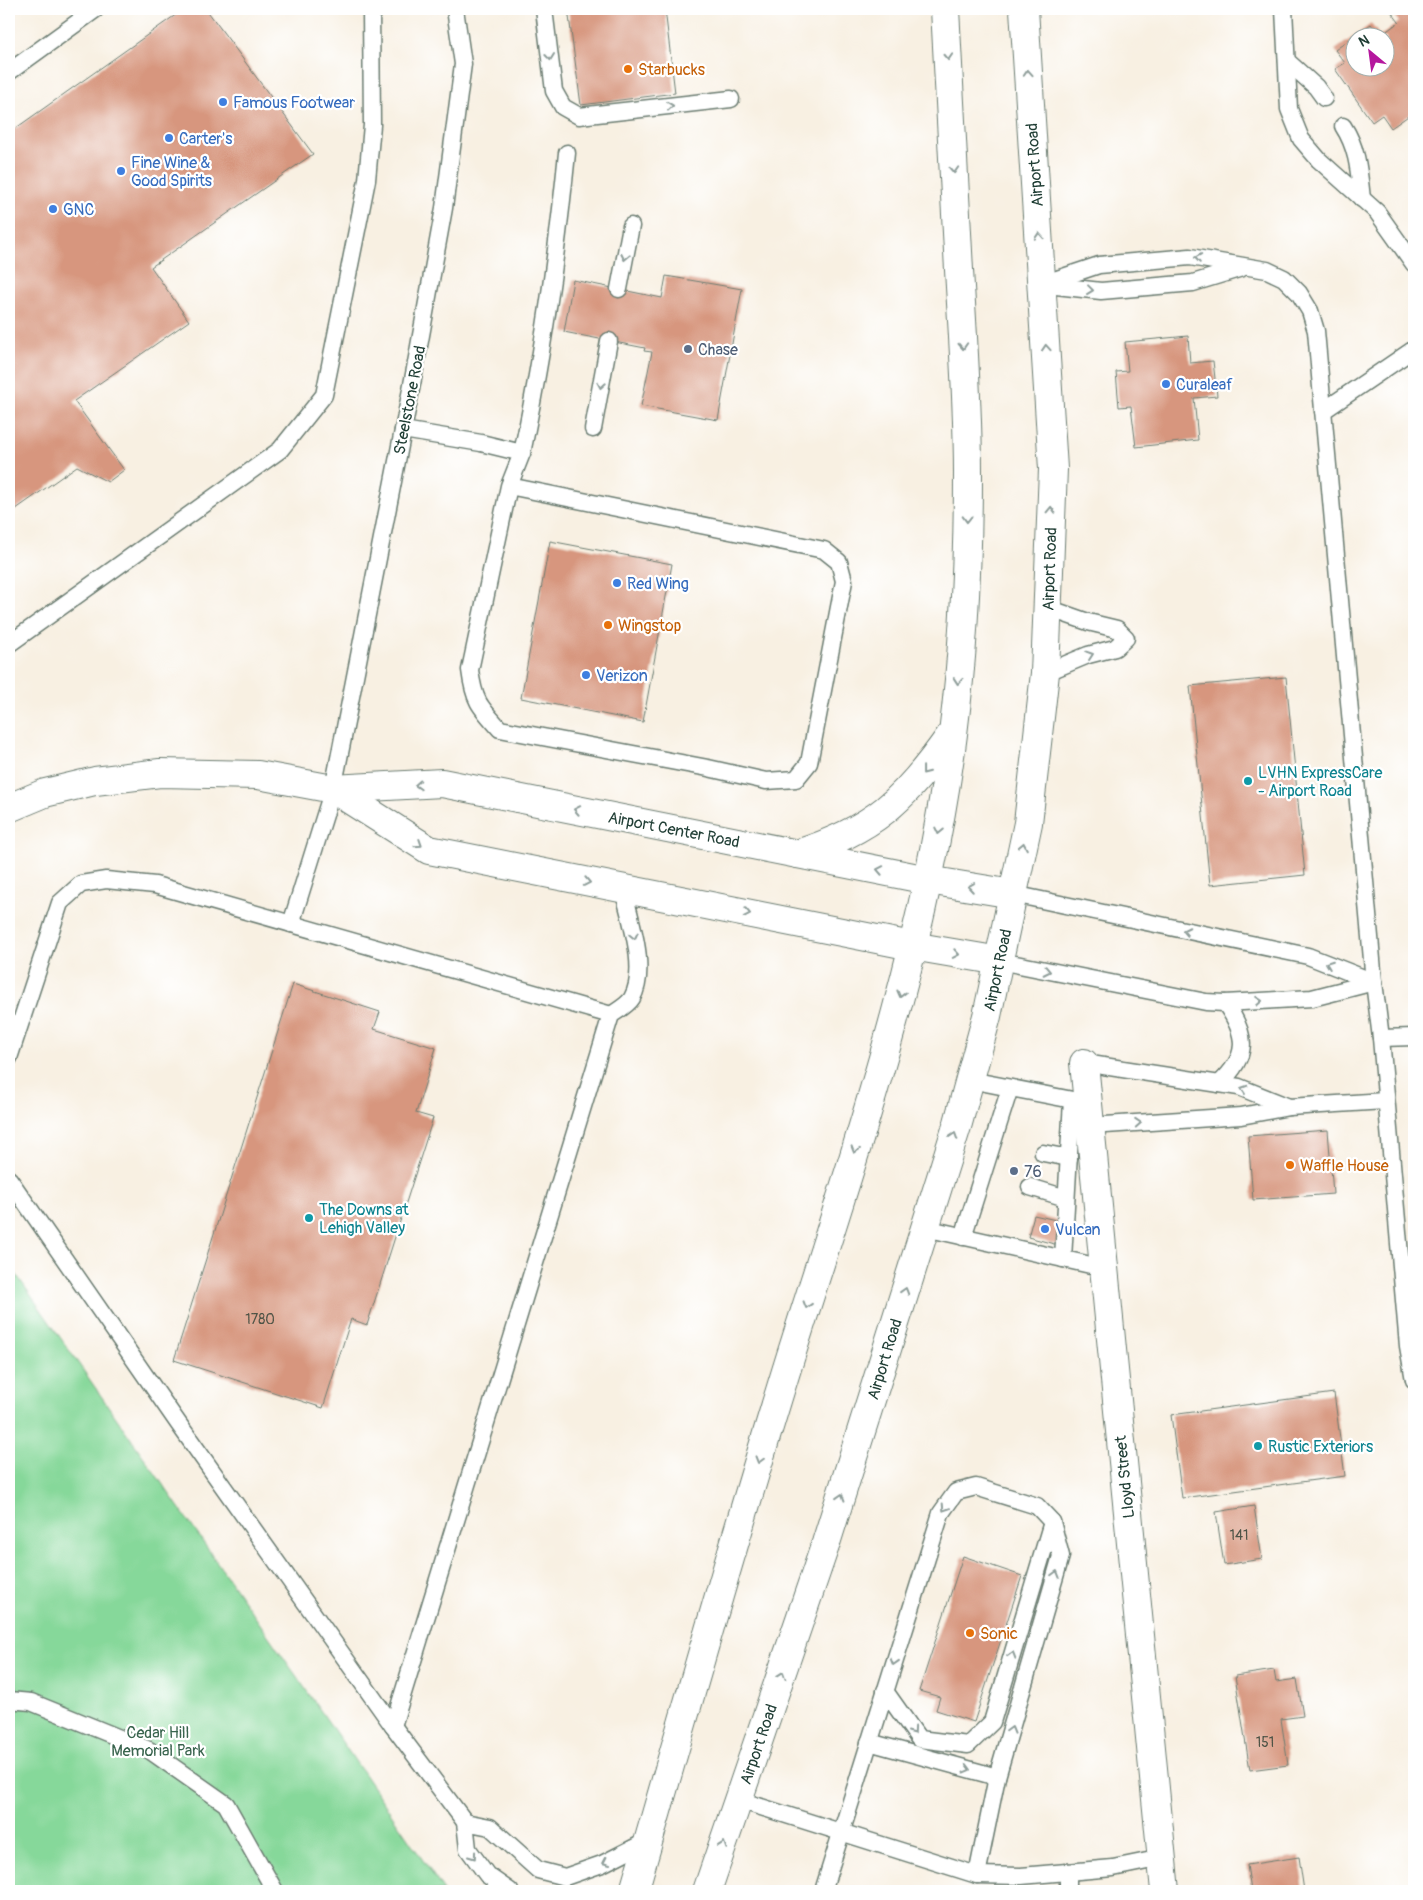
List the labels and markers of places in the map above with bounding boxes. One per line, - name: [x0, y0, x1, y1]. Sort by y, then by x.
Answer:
- place label: Starbucks: [638, 60, 705, 80]
- marker: Starbucks: [622, 63, 634, 75]
- place label: Famous Footwear: [233, 93, 355, 113]
- marker: Famous Footwear: [217, 96, 229, 108]
- place label: Carter's: [179, 129, 232, 149]
- marker: Carter's: [163, 132, 175, 144]
- place label: Fine Wine & Good Spirits: [131, 153, 212, 191]
- marker: Fine Wine & Good Spirits: [115, 165, 127, 177]
- place label: GNC: [63, 200, 94, 220]
- marker: GNC: [47, 203, 59, 215]
- place label: Chase: [698, 340, 738, 360]
- marker: Chase: [682, 343, 694, 355]
- place label: Curaleaf: [1176, 375, 1233, 395]
- marker: Curaleaf: [1160, 378, 1172, 390]
- place label: Red Wing: [627, 574, 689, 594]
- marker: Red Wing: [611, 577, 623, 589]
- place label: Wingstop: [618, 616, 681, 636]
- marker: Wingstop: [602, 619, 614, 631]
- place label: Verizon: [596, 666, 648, 686]
- marker: Verizon: [580, 669, 592, 681]
- place label: LVHN ExpressCare - Airport Road: [1258, 763, 1382, 801]
- marker: LVHN ExpressCare - Airport Road: [1242, 775, 1254, 787]
- place label: Waffle House: [1300, 1156, 1389, 1176]
- marker: Waffle House: [1284, 1159, 1296, 1171]
- place label: 76: [1024, 1162, 1042, 1182]
- marker: 76: [1008, 1165, 1020, 1177]
- place label: The Downs at Lehigh Valley: [319, 1200, 409, 1238]
- marker: The Downs at Lehigh Valley: [303, 1212, 315, 1224]
- place label: Vulcan: [1055, 1220, 1101, 1240]
- marker: Vulcan: [1039, 1223, 1051, 1235]
- place label: Rustic Exteriors: [1268, 1437, 1373, 1457]
- marker: Rustic Exteriors: [1252, 1440, 1264, 1452]
- place label: Sonic: [980, 1624, 1018, 1644]
- marker: Sonic: [964, 1627, 976, 1639]

